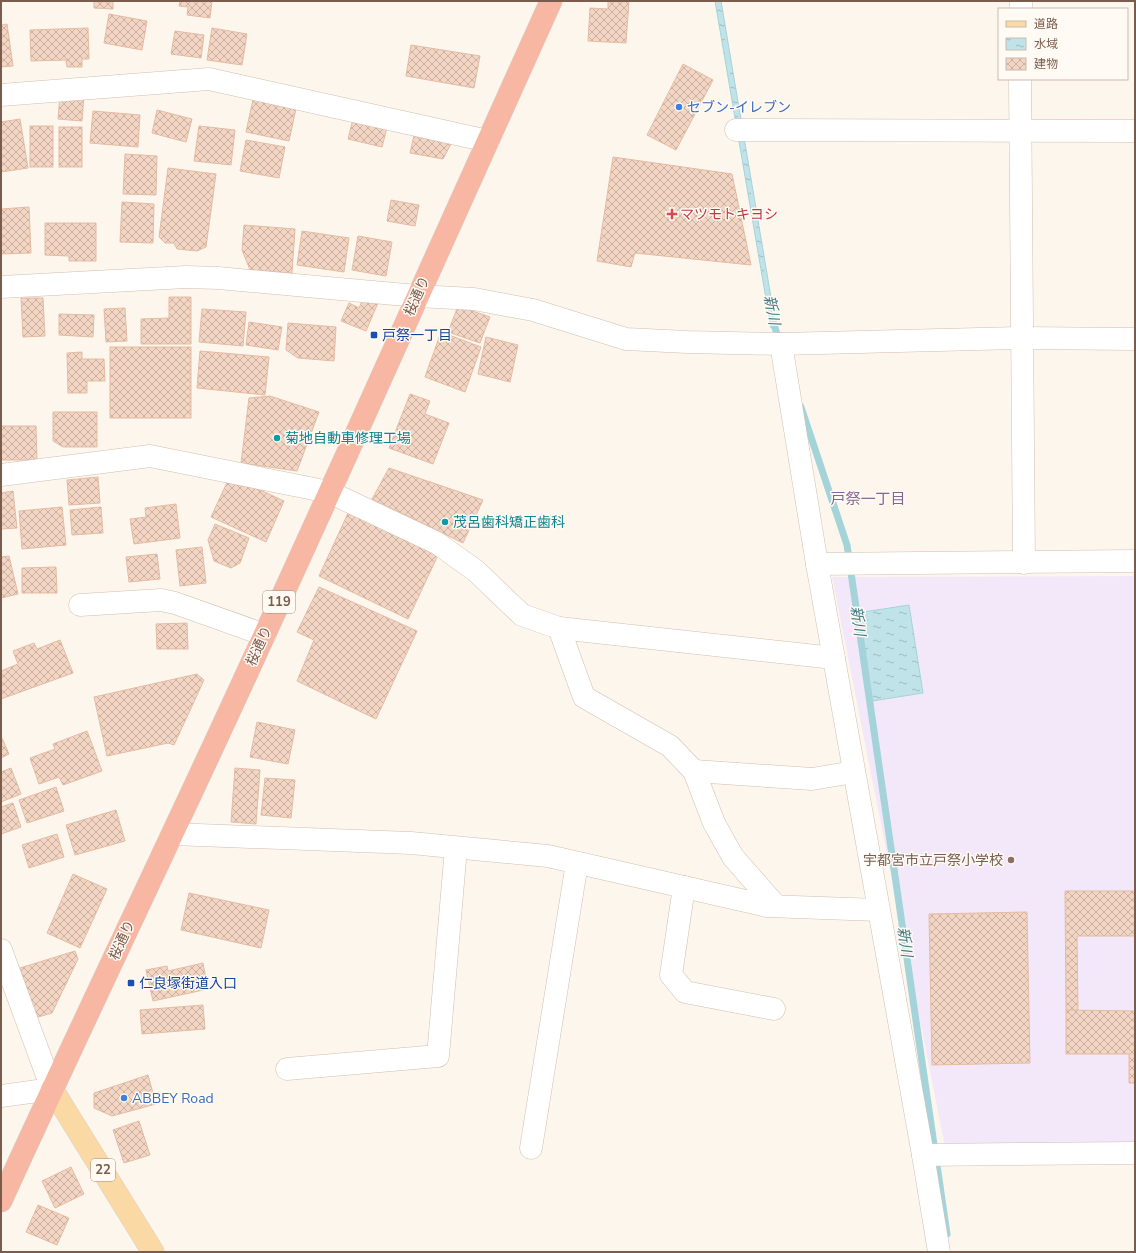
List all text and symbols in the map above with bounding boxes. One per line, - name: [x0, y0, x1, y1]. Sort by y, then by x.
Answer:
- legend: [998, 8, 1128, 80]
- text: 道路: [1034, 16, 1058, 32]
- text: 水域: [1034, 36, 1058, 52]
- text: 建物: [1034, 56, 1058, 72]
- place label: セブン-イレブン: [687, 98, 791, 117]
- marker: セブン-イレブン: [674, 102, 684, 112]
- place label: マツモトキヨシ: [680, 205, 778, 224]
- marker: マツモトキヨシ: [667, 209, 677, 219]
- street label: 桜通り: [400, 273, 434, 319]
- water label: 新川: [759, 293, 785, 329]
- place label: 戸祭一丁目: [382, 326, 452, 345]
- marker: 戸祭一丁目: [369, 330, 379, 340]
- place label: 菊地自動車修理工場: [285, 429, 411, 448]
- marker: 菊地自動車修理工場: [272, 433, 282, 443]
- district label: 戸祭一丁目: [830, 489, 906, 509]
- place label: 茂呂歯科矯正歯科: [453, 513, 565, 532]
- marker: 茂呂歯科矯正歯科: [440, 517, 450, 527]
- road number: 119: [263, 591, 295, 613]
- water label: 新川: [846, 605, 870, 639]
- street label: 桜通り: [242, 623, 276, 669]
- place label: 宇都宮市立戸祭小学校: [863, 851, 1003, 870]
- marker: 宇都宮市立戸祭小学校: [1006, 855, 1016, 865]
- street label: 桜通り: [105, 917, 139, 963]
- water label: 新川: [893, 926, 917, 960]
- place label: 仁良塚街道入口: [139, 974, 237, 993]
- marker: 仁良塚街道入口: [126, 978, 136, 988]
- place label: ABBEY Road: [132, 1089, 214, 1108]
- marker: ABBEY Road: [119, 1093, 129, 1103]
- road number: 22: [91, 1159, 115, 1181]

